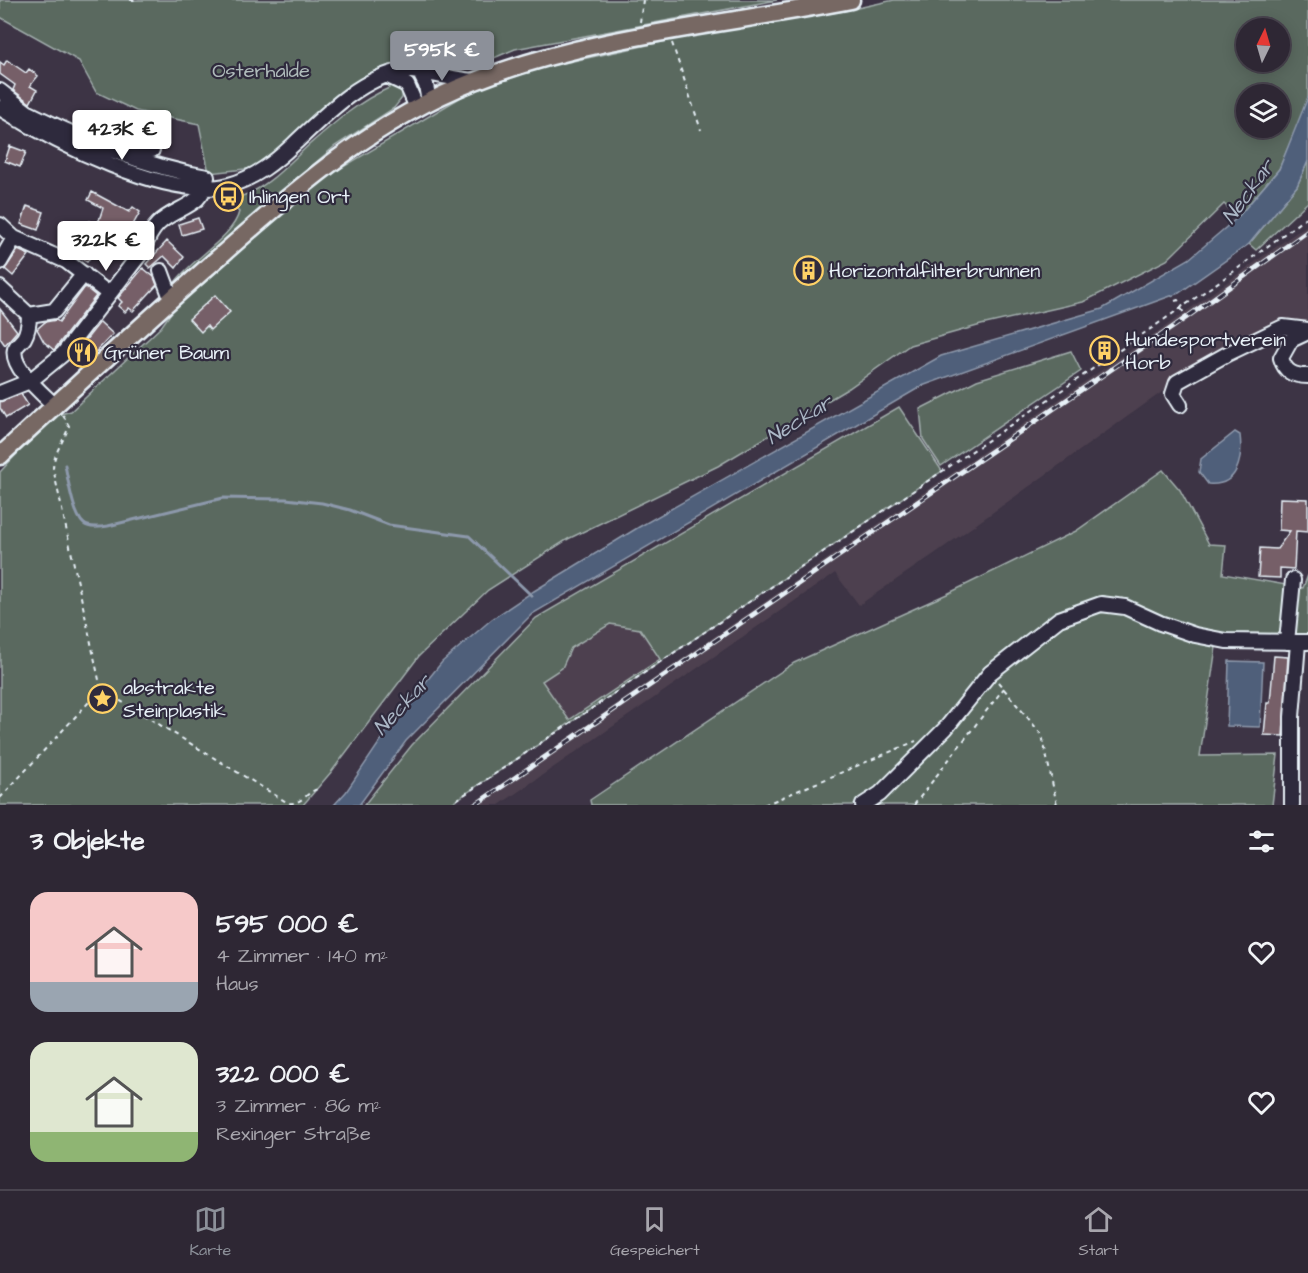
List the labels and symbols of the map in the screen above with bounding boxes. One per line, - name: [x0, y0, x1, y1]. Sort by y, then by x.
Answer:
- north arrow: [1236, 18, 1290, 72]
- pin: 595K €: [393, 31, 491, 82]
- park label: Osterhalde: [212, 57, 310, 85]
- pin: 423K €: [73, 110, 171, 161]
- water label: Neckar: [1215, 152, 1283, 230]
- bus stop icon: Ihlingen Ort: [212, 181, 244, 213]
- place label: Ihlingen Ort: [249, 183, 350, 212]
- pin: 322K €: [57, 221, 155, 272]
- building icon: Horizontalfilterbrunnen: [792, 255, 824, 287]
- place label: Horizontalfilterbrunnen: [829, 257, 1040, 285]
- place label: Hundesportverein Horb: [1125, 326, 1286, 377]
- building icon: Hundesportverein Horb: [1088, 335, 1120, 367]
- restaurant icon: Grüner Baum: [67, 337, 99, 369]
- place label: Grüner Baum: [104, 339, 229, 367]
- water label: Neckar: [760, 387, 840, 452]
- water label: Neckar: [367, 667, 439, 742]
- place label: abstrakte Steinplastik: [123, 674, 226, 725]
- place icon: abstrakte Steinplastik: [86, 683, 118, 715]

